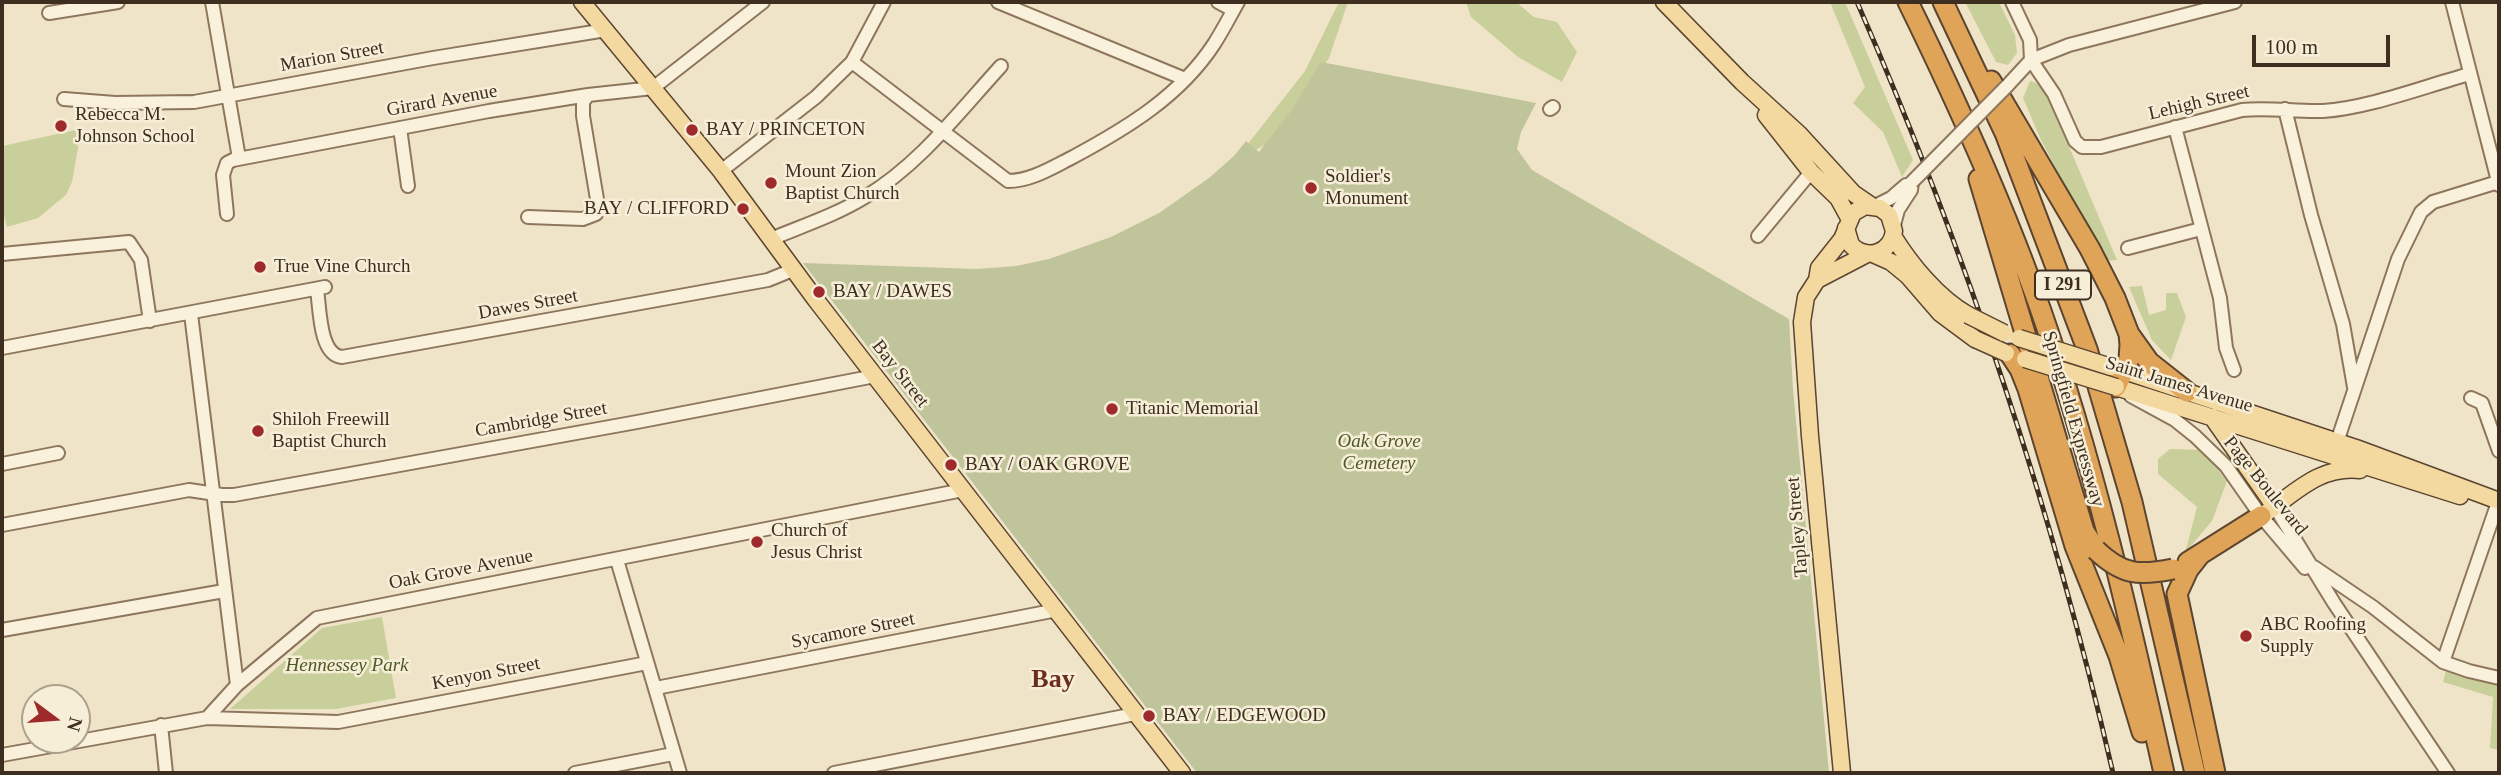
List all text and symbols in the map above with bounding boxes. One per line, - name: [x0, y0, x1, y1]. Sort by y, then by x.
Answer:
- scale bar: [2256, 21, 2394, 65]
- text: 100 m: [2265, 35, 2318, 59]
- street label: Marion Street: [278, 37, 386, 77]
- street label: Girard Avenue: [385, 80, 499, 122]
- street label: Lehigh Street: [2146, 80, 2252, 126]
- place label: Rebecca M. Johnson School: [75, 104, 195, 148]
- marker: Rebecca M. Johnson School: [53, 118, 69, 134]
- place label: BAY / PRINCETON: [706, 119, 865, 141]
- marker: BAY / PRINCETON: [684, 122, 700, 138]
- place label: Mount Zion Baptist Church: [785, 161, 900, 205]
- place label: Soldier's Monument: [1325, 166, 1408, 210]
- marker: Mount Zion Baptist Church: [763, 175, 779, 191]
- marker: Soldier's Monument: [1303, 180, 1319, 196]
- place label: BAY / CLIFFORD: [584, 198, 729, 220]
- marker: BAY / CLIFFORD: [735, 201, 751, 217]
- place label: True Vine Church: [274, 256, 410, 278]
- marker: True Vine Church: [252, 259, 268, 275]
- road number: I 291: [2035, 270, 2091, 300]
- place label: BAY / DAWES: [833, 281, 952, 303]
- marker: BAY / DAWES: [811, 284, 827, 300]
- street label: Dawes Street: [476, 285, 580, 325]
- street label: Springfield Expressway: [2037, 328, 2109, 510]
- street label: Bay Street: [866, 336, 934, 412]
- street label: Saint James Avenue: [2103, 352, 2255, 418]
- street label: Cambridge Street: [473, 397, 609, 443]
- place label: Titanic Memorial: [1126, 398, 1259, 420]
- marker: Titanic Memorial: [1104, 401, 1120, 417]
- place label: Shiloh Freewill Baptist Church: [272, 409, 390, 453]
- marker: Shiloh Freewill Baptist Church: [250, 423, 266, 439]
- park label: Oak Grove Cemetery: [1337, 431, 1421, 475]
- street label: Page Boulevard: [2218, 432, 2312, 540]
- place label: BAY / OAK GROVE: [965, 454, 1130, 476]
- marker: BAY / OAK GROVE: [943, 457, 959, 473]
- street label: Tapley Street: [1782, 476, 1814, 578]
- place label: Church of Jesus Christ: [771, 520, 862, 564]
- marker: Church of Jesus Christ: [749, 534, 765, 550]
- street label: Oak Grove Avenue: [387, 545, 535, 595]
- street label: Sycamore Street: [789, 608, 917, 654]
- place label: ABC Roofing Supply: [2260, 614, 2366, 658]
- marker: ABC Roofing Supply: [2238, 628, 2254, 644]
- street label: Kenyon Street: [430, 652, 542, 696]
- park label: Hennessey Park: [286, 655, 408, 677]
- district label: Bay: [1031, 664, 1075, 696]
- north arrow: [21, 684, 91, 754]
- place label: BAY / EDGEWOOD: [1163, 705, 1326, 727]
- marker: BAY / EDGEWOOD: [1141, 708, 1157, 724]
- text: N: [63, 715, 87, 734]

